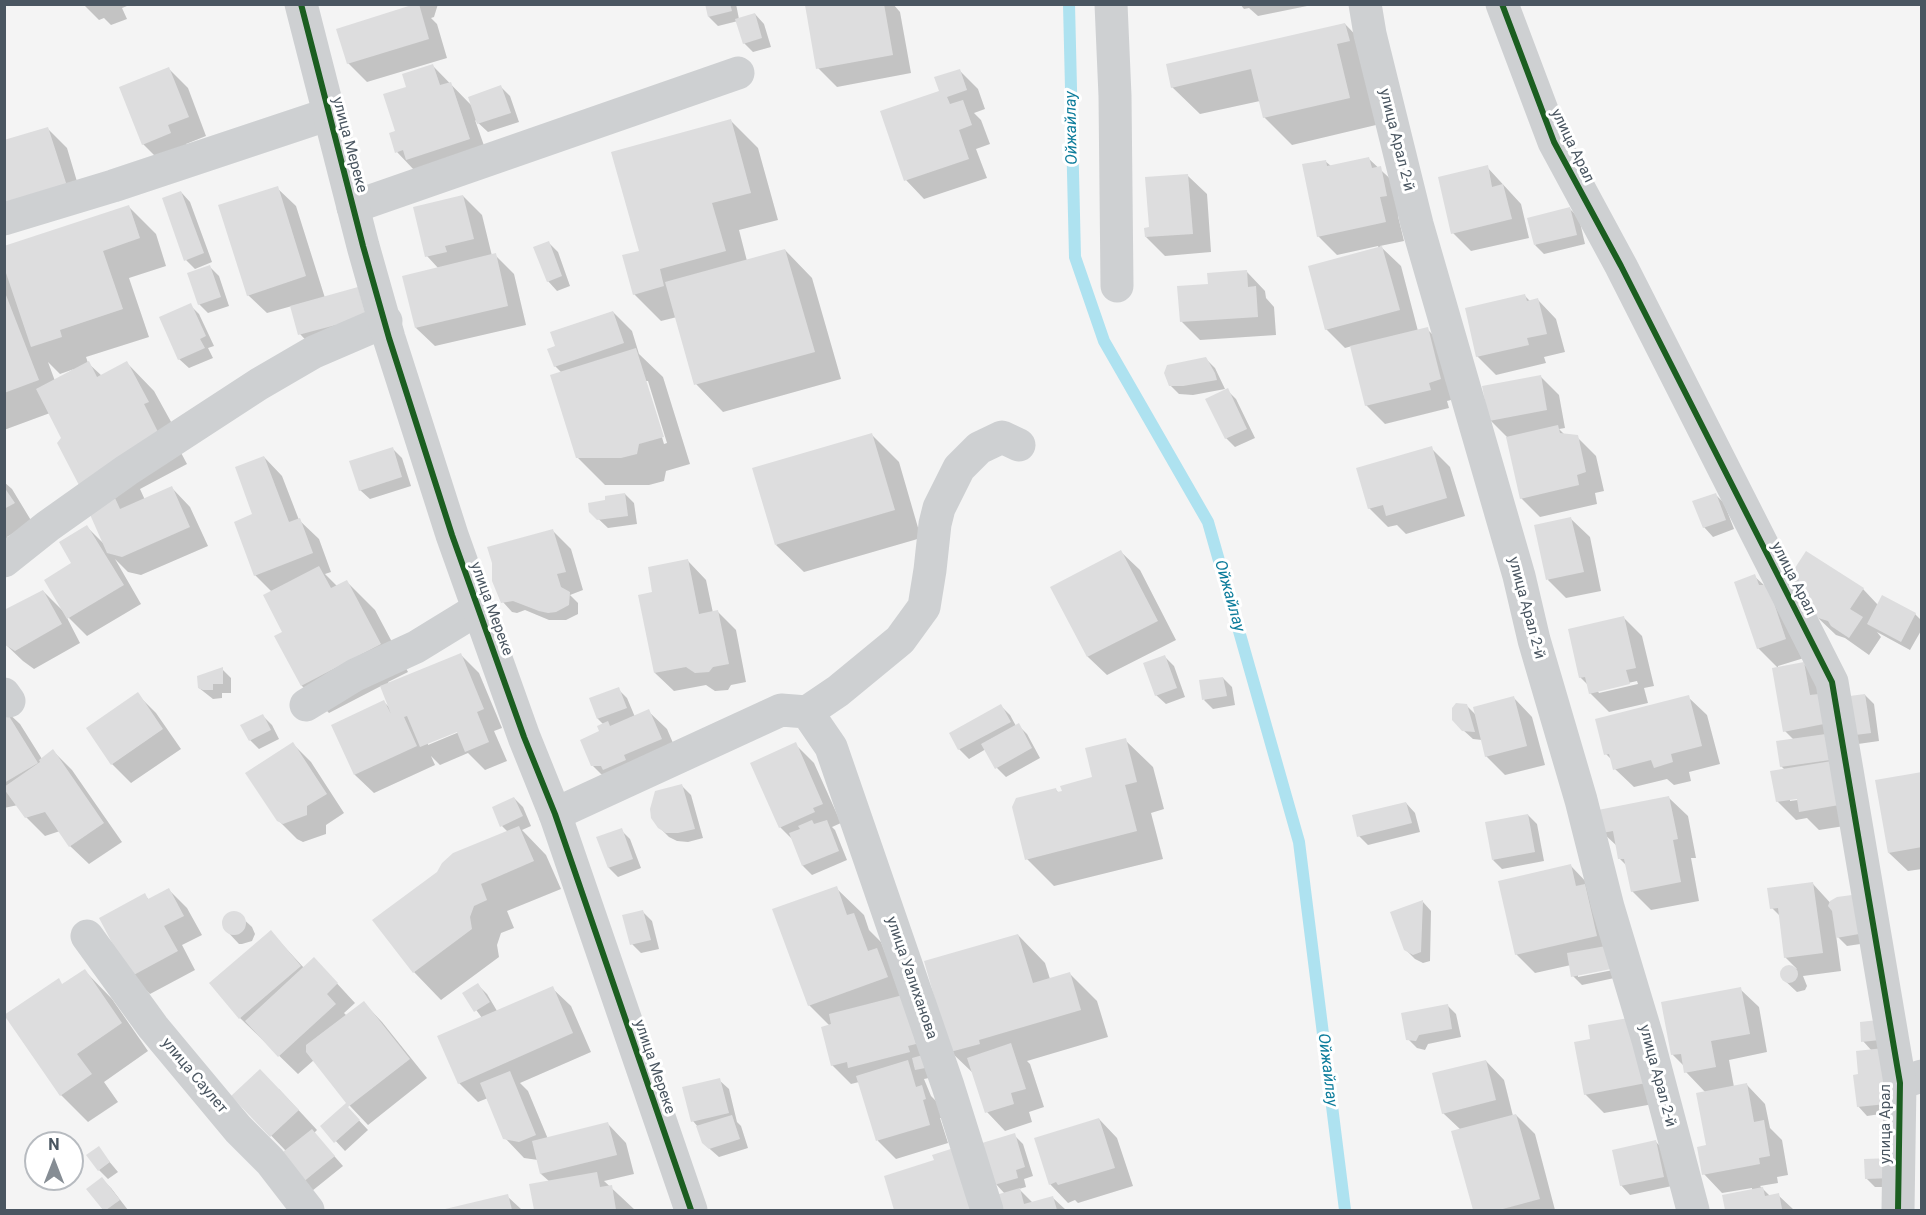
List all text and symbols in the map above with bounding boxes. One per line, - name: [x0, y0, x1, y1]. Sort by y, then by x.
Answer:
- street label: улица Арал 2-й: [1375, 87, 1417, 193]
- water label: Ойжайлау: [1062, 91, 1082, 165]
- street label: улица Мереке: [328, 95, 370, 195]
- street label: улица Арал: [1546, 106, 1598, 186]
- street label: улица Арал: [1767, 539, 1819, 619]
- street label: улица Арал 2-й: [1504, 555, 1548, 661]
- water label: Ойжайлау: [1210, 558, 1248, 634]
- street label: улица Мереке: [466, 560, 516, 658]
- street label: улица Уалиханова: [882, 914, 940, 1042]
- street label: улица Мереке: [629, 1018, 679, 1116]
- street label: улица Арал 2-й: [1635, 1023, 1679, 1129]
- water label: Ойжайлау: [1313, 1032, 1341, 1108]
- street label: улица Саулет: [157, 1034, 231, 1118]
- street label: улица Арал: [1877, 1084, 1895, 1164]
- north arrow: [24, 1131, 84, 1191]
- text: N: [48, 1135, 60, 1154]

